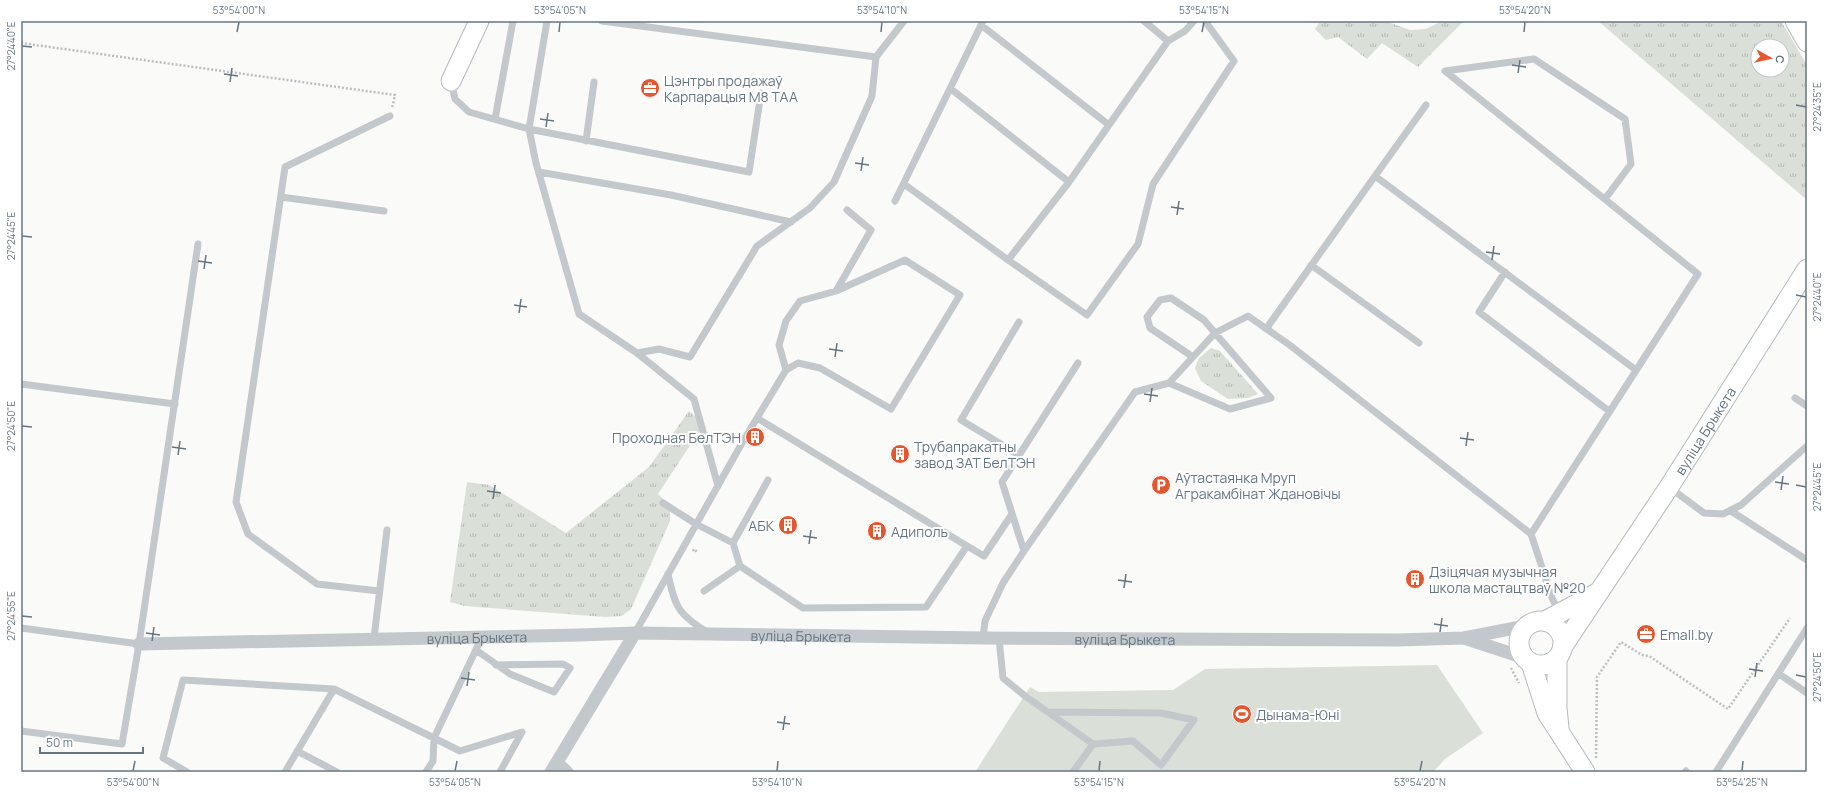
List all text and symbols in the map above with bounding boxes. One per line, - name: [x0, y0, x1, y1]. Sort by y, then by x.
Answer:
- text: 53°54'00"N: [213, 3, 265, 17]
- text: 53°54'05"N: [534, 3, 586, 17]
- text: 53°54'10"N: [857, 3, 907, 17]
- text: 53°54'15"N: [1179, 3, 1229, 17]
- text: 53°54'20"N: [1499, 3, 1551, 17]
- text: 27°24'40"E: [4, 21, 18, 70]
- north arrow: [1750, 38, 1790, 78]
- text: С: [1772, 54, 1788, 65]
- place label: Цэнтры продажаў Карпарацыя М8 ТАА: [664, 71, 798, 106]
- office icon: Цэнтры продажаў Карпарацыя М8 ТАА: [639, 77, 661, 99]
- text: 27°24'35"E: [1810, 82, 1824, 132]
- text: 27°24'45"E: [4, 211, 18, 260]
- text: 27°24'40"E: [1810, 272, 1824, 321]
- street label: вуліца Брыкета: [1670, 383, 1740, 478]
- text: 27°24'50"E: [4, 401, 18, 451]
- building icon: Проходная БелТЭН: [744, 426, 766, 448]
- place label: Проходная БелТЭН: [612, 428, 741, 447]
- place label: Трубапракатны завод ЗАТ БелТЭН: [914, 437, 1035, 472]
- building icon: Трубапракатны завод ЗАТ БелТЭН: [889, 443, 911, 465]
- text: 27°24'45"E: [1810, 462, 1824, 511]
- place label: Аўтастаянка Мруп Агракамбінат Ждановічы: [1175, 468, 1341, 503]
- parking icon: Аўтастаянка Мруп Агракамбінат Ждановічы: [1150, 474, 1172, 496]
- building icon: АБК: [777, 514, 799, 536]
- place label: АБК: [748, 516, 775, 535]
- building icon: Адиполь: [866, 520, 888, 542]
- place label: Адиполь: [891, 522, 948, 541]
- place label: Дзіцячая музычная школа мастацтваў №20: [1429, 562, 1586, 597]
- building icon: Дзіцячая музычная школа мастацтваў №20: [1404, 568, 1426, 590]
- text: 27°24'55"E: [4, 591, 18, 641]
- office icon: Emall.by: [1635, 623, 1657, 645]
- street label: вуліца Брыкета: [750, 625, 851, 646]
- place label: Emall.by: [1660, 625, 1714, 644]
- street label: вуліца Брыкета: [426, 627, 527, 648]
- street label: вуліца Брыкета: [1074, 629, 1175, 648]
- text: 27°24'50"E: [1810, 652, 1824, 702]
- sports icon: Дынама-Юні: [1231, 703, 1253, 725]
- place label: Дынама-Юні: [1256, 705, 1339, 724]
- scale bar: [40, 729, 143, 755]
- text: 50 m: [46, 734, 73, 751]
- text: 53°54'00"N: [107, 775, 159, 789]
- text: 53°54'05"N: [429, 775, 481, 789]
- text: 53°54'10"N: [752, 775, 802, 789]
- text: 53°54'15"N: [1074, 775, 1124, 789]
- text: 53°54'20"N: [1394, 775, 1446, 789]
- text: 53°54'25"N: [1716, 775, 1768, 789]

